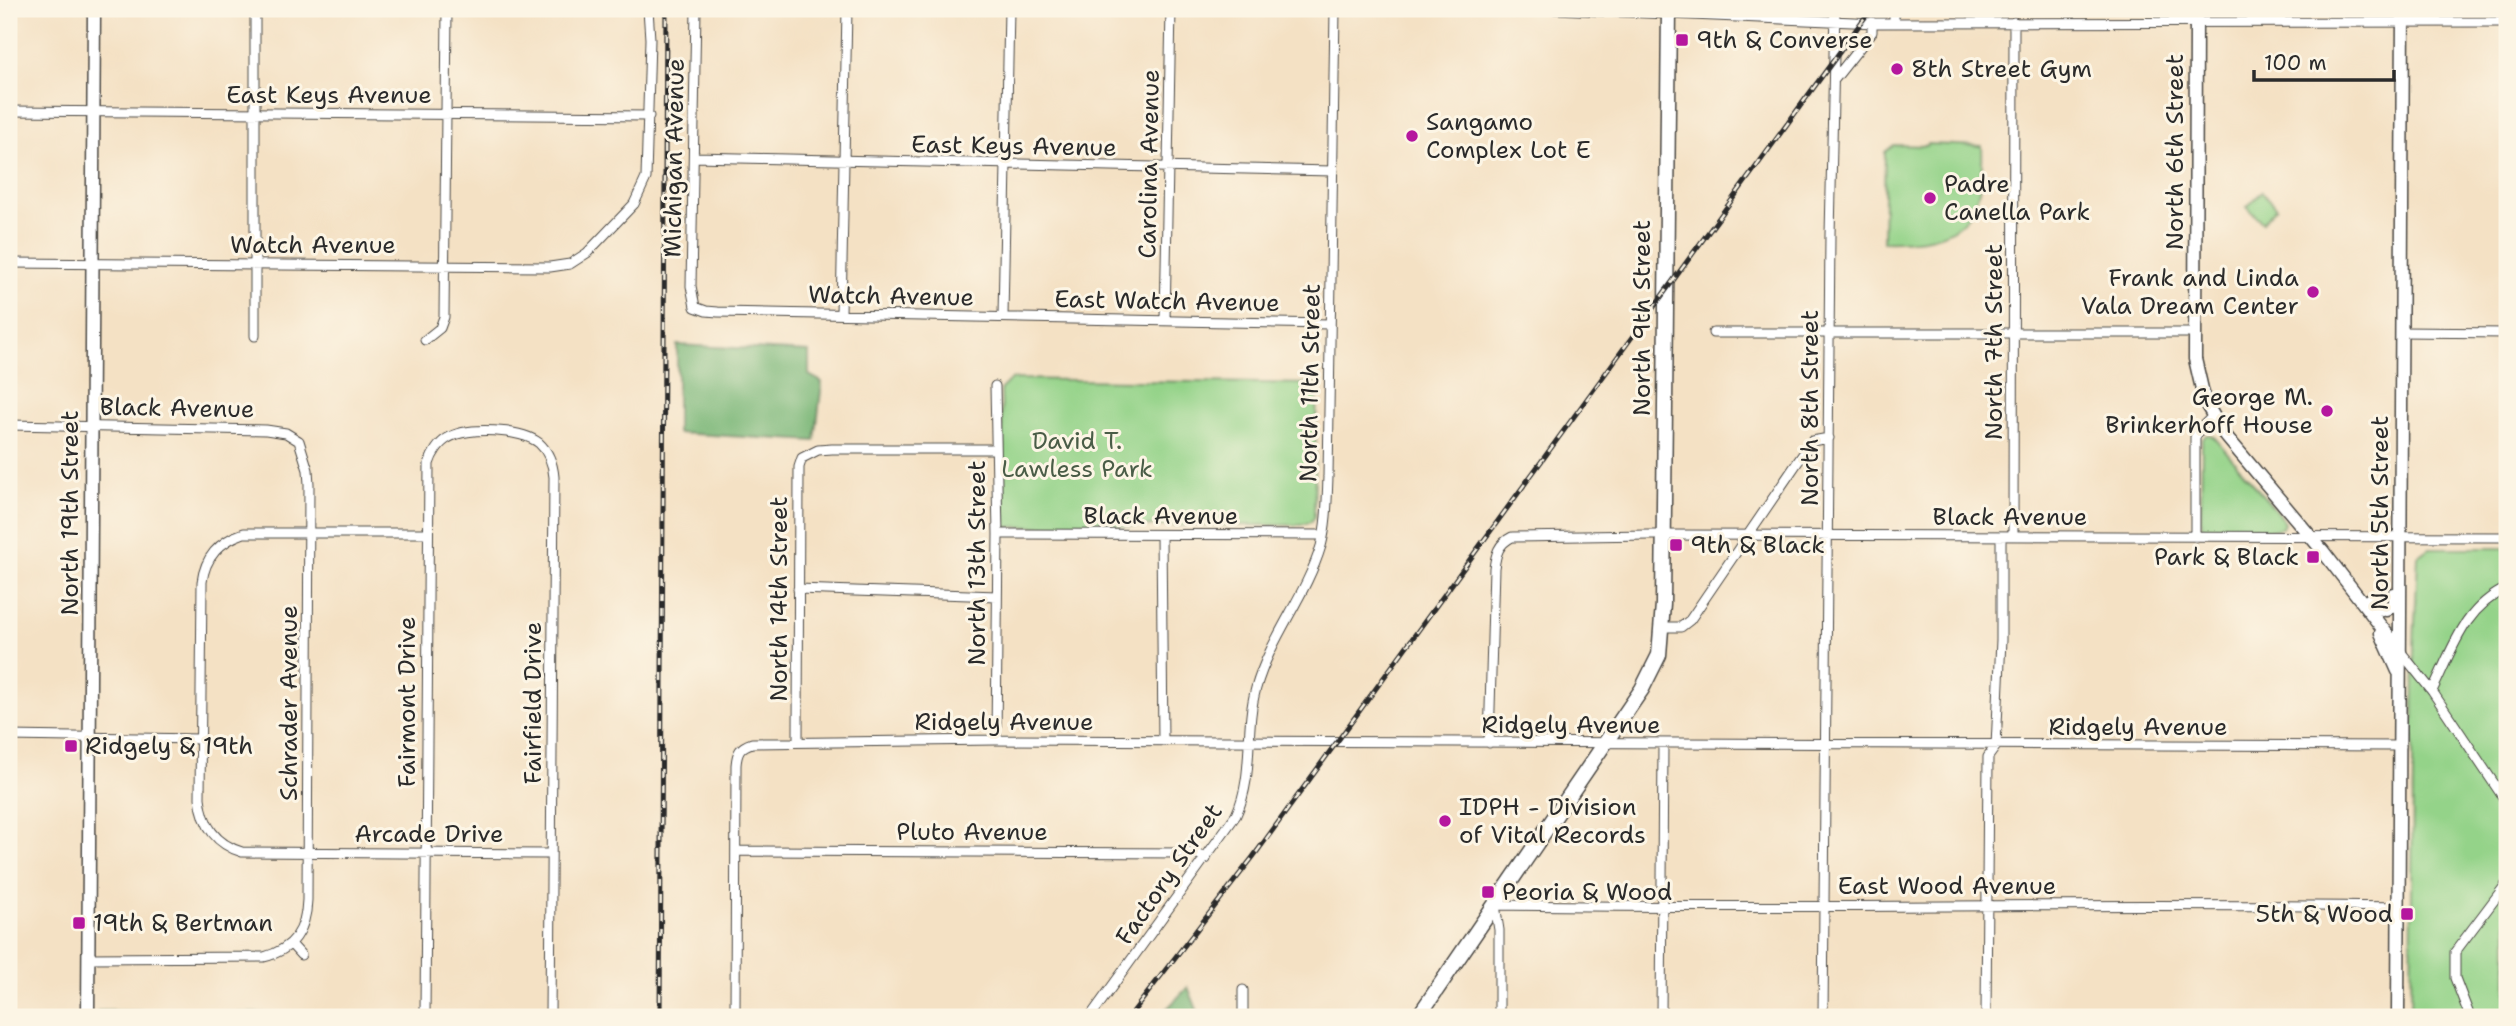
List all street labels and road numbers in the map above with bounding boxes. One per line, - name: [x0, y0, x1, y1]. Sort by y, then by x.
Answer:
- street label: North 6th Street: [2159, 54, 2191, 250]
- street label: Michigan Avenue: [656, 58, 692, 258]
- street label: Carolina Avenue: [1131, 69, 1167, 259]
- street label: East Keys Avenue: [226, 79, 432, 111]
- street label: East Keys Avenue: [911, 128, 1117, 164]
- street label: North 9th Street: [1626, 220, 1658, 416]
- street label: Watch Avenue: [230, 229, 396, 261]
- street label: North 7th Street: [1978, 244, 2010, 440]
- street label: Watch Avenue: [808, 279, 974, 313]
- street label: East Watch Avenue: [1054, 283, 1280, 319]
- street label: North 11th Street: [1292, 283, 1328, 483]
- street label: North 8th Street: [1794, 310, 1826, 506]
- street label: Black Avenue: [99, 391, 255, 425]
- street label: North 19th Street: [54, 410, 86, 616]
- street label: North 5th Street: [2364, 416, 2396, 610]
- street label: North 13th Street: [961, 460, 993, 666]
- street label: North 14th Street: [763, 496, 795, 702]
- street label: Black Avenue: [1084, 500, 1238, 532]
- street label: Black Avenue: [1933, 501, 2087, 533]
- street label: Schrader Avenue: [273, 605, 305, 801]
- street label: Fairmont Drive: [391, 616, 423, 788]
- street label: Fairfield Drive: [517, 622, 549, 784]
- street label: Ridgely Avenue: [914, 706, 1094, 738]
- street label: Ridgely Avenue: [1481, 709, 1661, 741]
- street label: Ridgely Avenue: [2048, 711, 2228, 743]
- street label: Factory Street: [1108, 797, 1230, 951]
- street label: Pluto Avenue: [896, 816, 1048, 848]
- street label: Arcade Drive: [354, 818, 504, 850]
- street label: East Wood Avenue: [1838, 870, 2056, 902]

